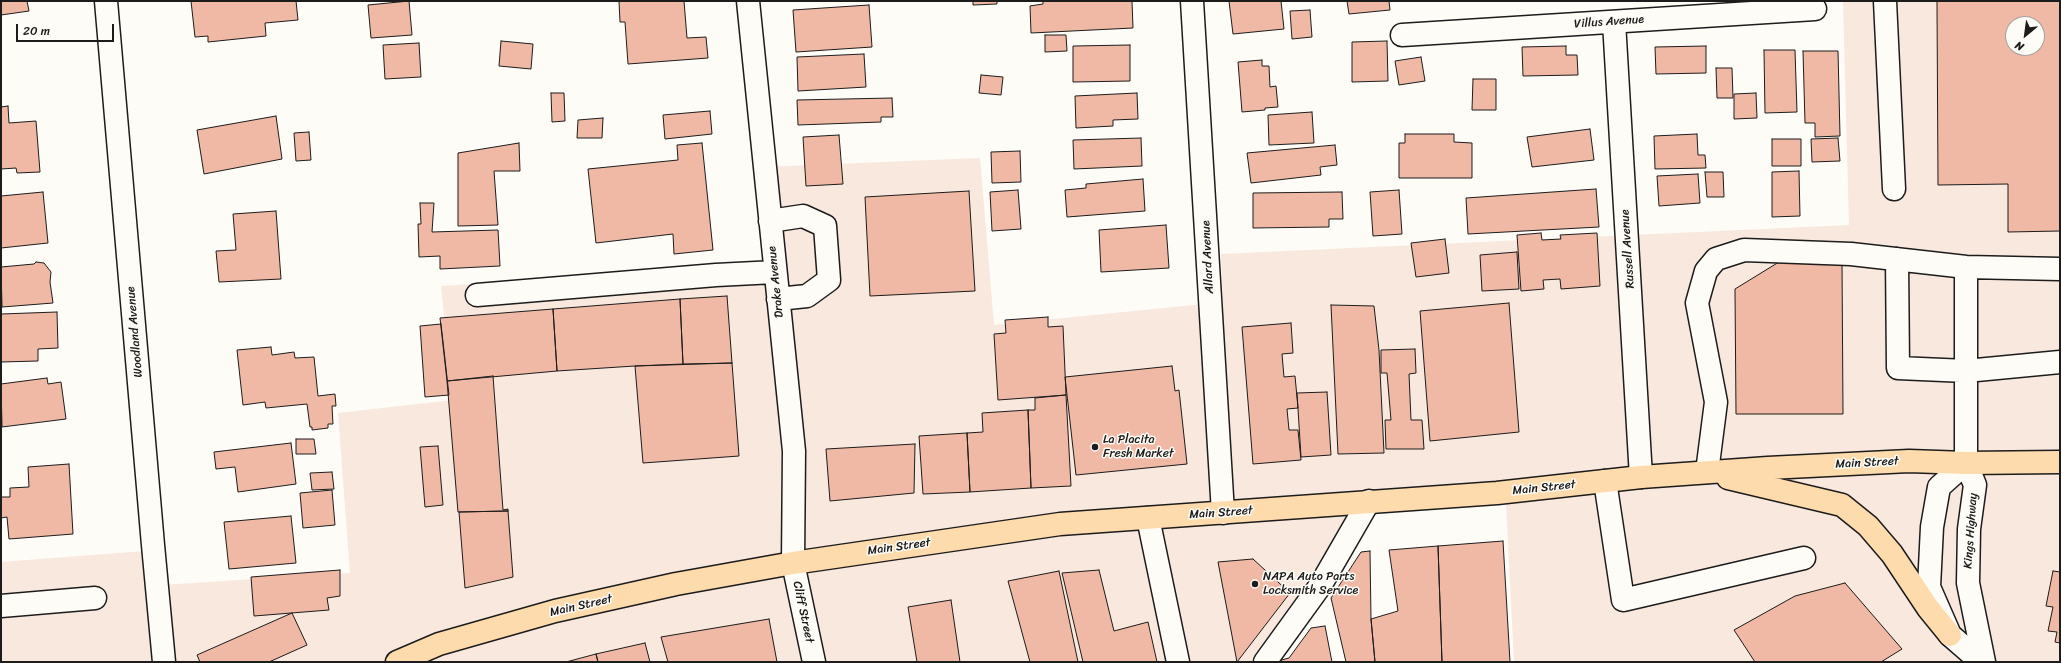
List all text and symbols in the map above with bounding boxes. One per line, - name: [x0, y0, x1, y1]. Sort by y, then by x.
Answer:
- street label: Villus Avenue: [1574, 12, 1644, 32]
- scale bar: [18, 16, 116, 42]
- north arrow: [2005, 16, 2045, 56]
- text: 20 m: [23, 20, 50, 42]
- text: N: [2011, 36, 2027, 56]
- street label: Russell Avenue: [1618, 209, 1638, 289]
- street label: Allard Avenue: [1199, 220, 1217, 294]
- street label: Drake Avenue: [765, 245, 787, 319]
- street label: Woodland Avenue: [124, 286, 146, 378]
- place label: La Placita Fresh Market: [1103, 433, 1174, 461]
- marker: La Placita Fresh Market: [1090, 442, 1100, 452]
- street label: Main Street: [1835, 454, 1899, 472]
- street label: Main Street: [1512, 478, 1576, 498]
- street label: Kings Highway: [1961, 493, 1981, 569]
- street label: Main Street: [1189, 504, 1253, 522]
- street label: Main Street: [867, 535, 931, 559]
- place label: NAPA Auto Parts Locksmith Service: [1263, 570, 1358, 598]
- marker: NAPA Auto Parts Locksmith Service: [1250, 579, 1260, 589]
- street label: Cliff Street: [789, 580, 817, 644]
- street label: Main Street: [548, 592, 614, 620]

